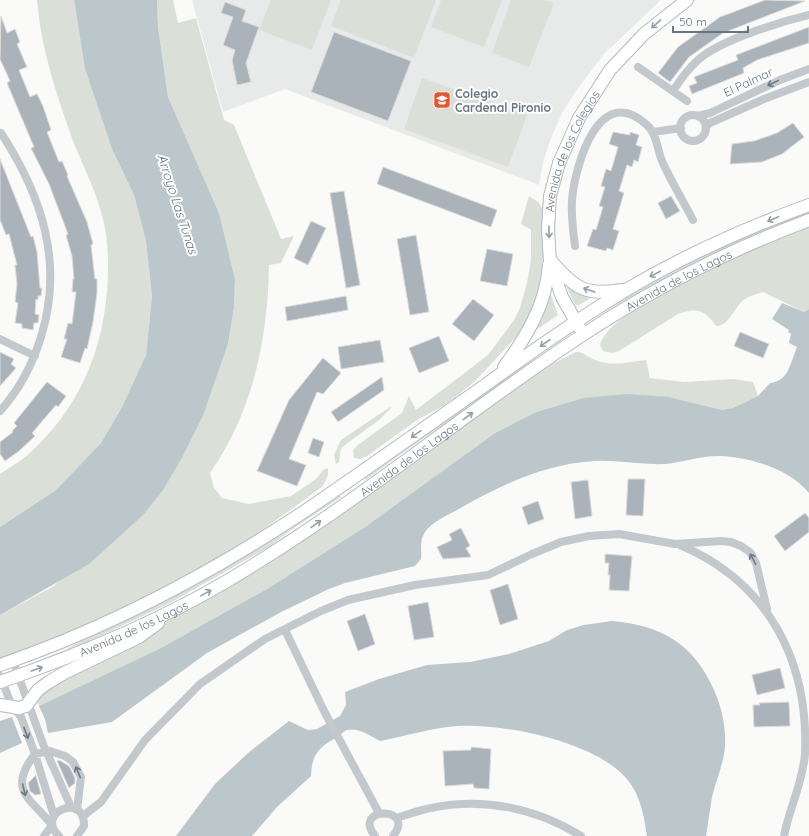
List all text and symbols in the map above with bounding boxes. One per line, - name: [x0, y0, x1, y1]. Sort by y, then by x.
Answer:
- scale bar: [673, 8, 748, 34]
- text: 50 m: [679, 14, 707, 29]
- one-way arrow: [650, 19, 661, 28]
- street label: El Palmar: [721, 64, 775, 100]
- one-way arrow: [767, 80, 779, 87]
- place label: Colegio Cardenal Pironio: [455, 86, 551, 115]
- street label: Avenida de los Colegios: [542, 87, 603, 213]
- school or university icon: Colegio Cardenal Pironio: [432, 90, 452, 110]
- water label: Arroyo Las Tunas: [154, 152, 202, 257]
- one-way arrow: [767, 216, 779, 223]
- one-way arrow: [545, 225, 552, 238]
- street label: Avenida de los Lagos: [623, 246, 734, 314]
- one-way arrow: [649, 271, 661, 279]
- one-way arrow: [583, 286, 596, 293]
- one-way arrow: [539, 339, 550, 347]
- one-way arrow: [462, 412, 473, 420]
- street label: Avenida de los Lagos: [356, 418, 461, 499]
- one-way arrow: [411, 430, 422, 438]
- one-way arrow: [311, 520, 322, 528]
- one-way arrow: [749, 553, 756, 565]
- one-way arrow: [200, 588, 212, 596]
- street label: Avenida de los Lagos: [77, 597, 191, 659]
- one-way arrow: [30, 665, 42, 673]
- one-way arrow: [23, 726, 31, 738]
- one-way arrow: [73, 766, 81, 778]
- one-way arrow: [20, 783, 28, 796]

